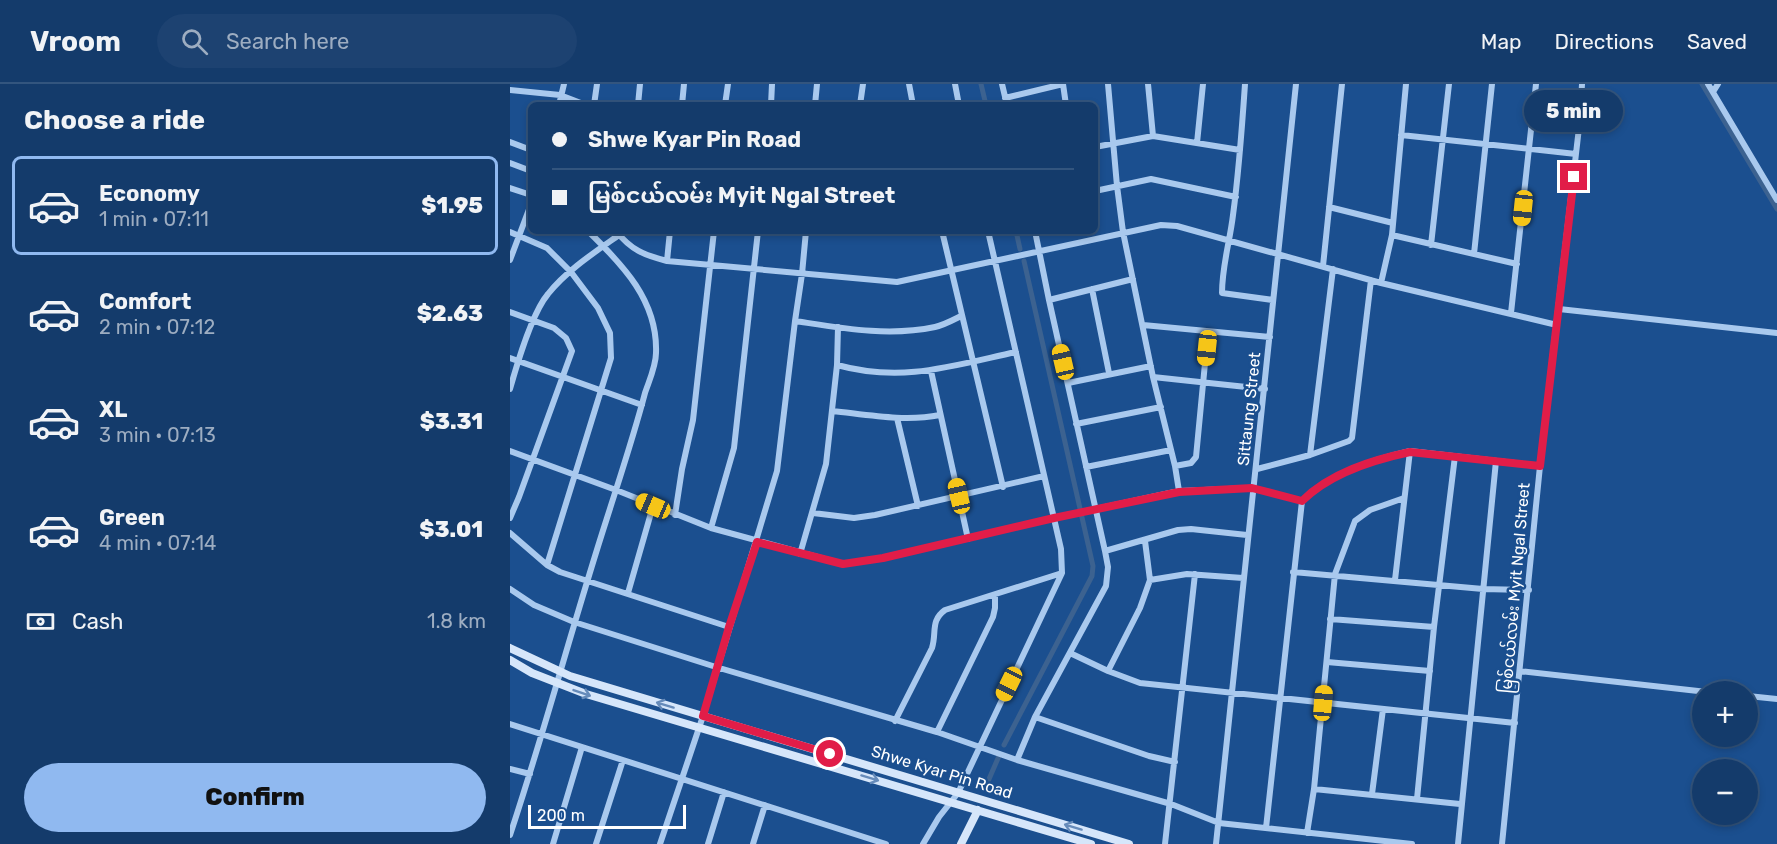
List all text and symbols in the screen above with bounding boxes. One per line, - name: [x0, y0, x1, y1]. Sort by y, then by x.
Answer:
- search box: [157, 14, 577, 68]
- text: Vroom: [30, 25, 121, 58]
- icon: search: [178, 25, 211, 58]
- text: Search here: [226, 28, 349, 55]
- text: Map: [1481, 29, 1522, 54]
- text: Directions: [1555, 29, 1654, 54]
- text: Saved: [1687, 29, 1747, 54]
- callout: 5 min: [1524, 90, 1624, 132]
- text: 5 min: [1546, 99, 1601, 123]
- text: Choose a ride: [24, 104, 205, 136]
- text: Shwe Kyar Pin Road: [588, 126, 801, 153]
- route end: [1560, 163, 1587, 190]
- icon: car: [27, 179, 81, 233]
- text: Economy: [99, 180, 200, 207]
- text: မြစ်ငယ်လမ်း Myit Ngal Street: [588, 182, 895, 209]
- car: [1512, 189, 1534, 227]
- text: $1.95: [421, 192, 483, 219]
- text: 1 min · 07:11: [99, 207, 209, 231]
- icon: car: [27, 287, 81, 341]
- text: Comfort: [99, 288, 191, 315]
- text: $2.63: [417, 300, 483, 327]
- text: 2 min · 07:12: [99, 315, 215, 339]
- car: [1196, 329, 1218, 367]
- car: [1050, 342, 1076, 382]
- street label: Sittaung Street: [1234, 351, 1264, 467]
- icon: car: [27, 395, 81, 449]
- text: XL: [99, 396, 127, 423]
- text: $3.31: [420, 408, 483, 435]
- text: 3 min · 07:13: [99, 423, 216, 447]
- car: [946, 476, 972, 516]
- street label: မြစ်ငယ်လမ်း Myit Ngal Street: [1494, 482, 1538, 694]
- car: [633, 491, 673, 521]
- icon: car: [27, 503, 81, 557]
- text: Green: [99, 504, 165, 531]
- text: $3.01: [419, 516, 483, 543]
- text: 4 min · 07:14: [99, 531, 217, 555]
- icon: cash: [24, 605, 57, 638]
- text: Cash: [72, 608, 123, 635]
- text: 1.8 km: [427, 609, 486, 633]
- car: [993, 664, 1025, 704]
- map controls: [1692, 681, 1758, 825]
- button: +: [1692, 681, 1758, 747]
- car: [1312, 684, 1334, 722]
- one-way arrow: [572, 688, 591, 699]
- one-way arrow: [655, 699, 674, 710]
- route start: [816, 740, 843, 767]
- street label: Shwe Kyar Pin Road: [869, 741, 1015, 803]
- button: −: [1692, 759, 1758, 825]
- button: Confirm: [24, 763, 486, 832]
- one-way arrow: [860, 773, 879, 784]
- scale bar: [528, 802, 686, 830]
- text: 200 m: [537, 806, 585, 825]
- one-way arrow: [1064, 821, 1083, 832]

